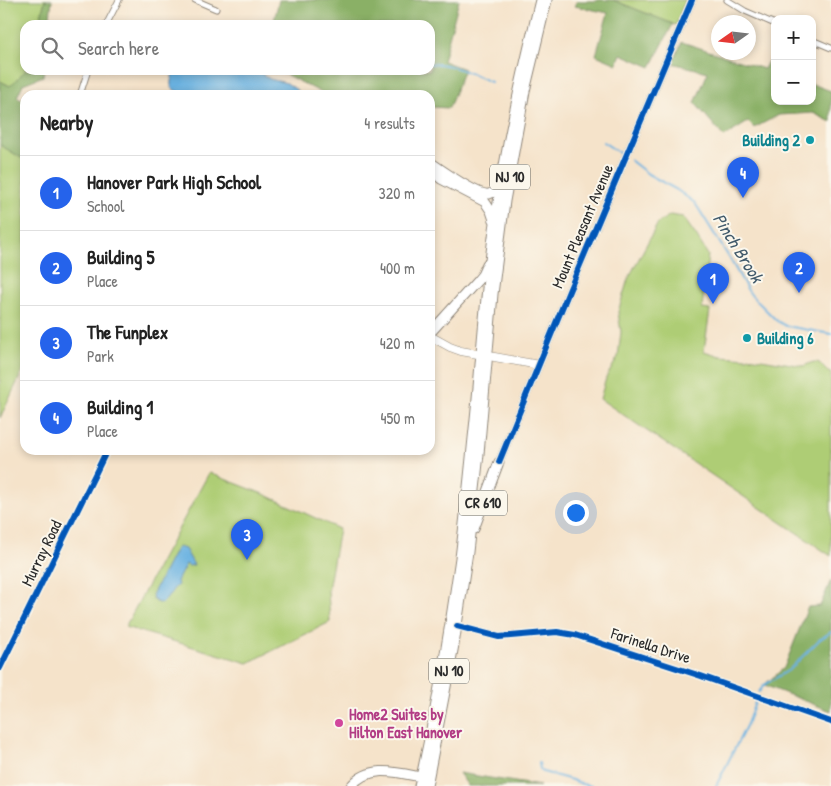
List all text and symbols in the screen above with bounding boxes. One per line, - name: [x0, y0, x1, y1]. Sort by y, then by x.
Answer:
- north arrow: [711, 15, 756, 60]
- map controls: [771, 15, 816, 105]
- button: +: [771, 15, 816, 60]
- search box: [20, 20, 435, 75]
- icon: search: [38, 34, 66, 62]
- text: Search here: [78, 35, 159, 61]
- button: −: [771, 60, 816, 105]
- text: Nearby: [40, 108, 93, 137]
- text: 4 results: [364, 112, 415, 134]
- place label: Building 2: [742, 129, 801, 152]
- marker: Building 2: [804, 134, 816, 146]
- pin: 4: [727, 157, 759, 198]
- street label: Mount Pleasant Avenue: [546, 160, 618, 291]
- road number: NJ 10: [490, 164, 530, 190]
- text: Hanover Park High School: [87, 169, 261, 195]
- text: 1: [53, 182, 59, 204]
- text: 320 m: [379, 182, 415, 204]
- text: School: [87, 195, 124, 217]
- water label: Pinch Brook: [707, 208, 770, 289]
- text: Building 5: [87, 244, 155, 270]
- pin: 2: [783, 252, 815, 293]
- text: 2: [52, 257, 60, 279]
- text: 400 m: [380, 257, 415, 279]
- pin: 1: [697, 263, 729, 304]
- text: Place: [87, 270, 118, 292]
- text: The Funplex: [87, 319, 168, 345]
- place label: Building 6: [757, 327, 814, 350]
- text: 3: [52, 332, 60, 354]
- text: 420 m: [380, 332, 415, 354]
- marker: Building 6: [741, 332, 753, 344]
- text: Park: [87, 345, 114, 367]
- text: Building 1: [87, 394, 154, 420]
- text: 4: [53, 407, 59, 429]
- text: 450 m: [381, 407, 415, 429]
- text: Place: [87, 420, 118, 442]
- road number: CR 610: [459, 490, 507, 516]
- your location: [563, 500, 589, 526]
- street label: Murray Road: [16, 516, 66, 590]
- pin: 3: [231, 519, 263, 560]
- street label: Farinella Drive: [607, 621, 694, 668]
- road number: NJ 10: [429, 658, 469, 684]
- place label: Home2 Suites by Hilton East Hanover: [349, 703, 463, 743]
- marker: Home2 Suites by Hilton East Hanover: [333, 717, 345, 729]

